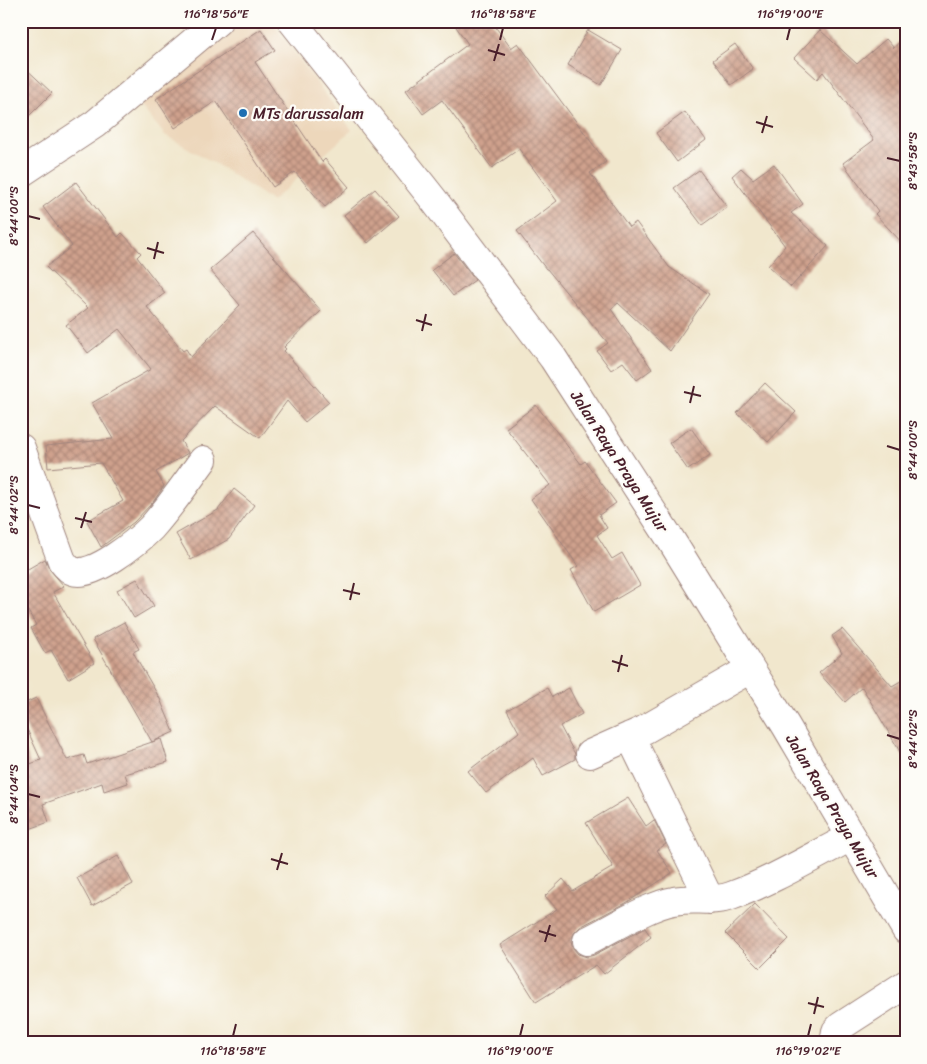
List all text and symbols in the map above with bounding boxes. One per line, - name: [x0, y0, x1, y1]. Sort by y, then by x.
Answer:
- text: 116°18'56"E: [184, 3, 250, 25]
- text: 116°18'58"E: [470, 3, 537, 25]
- text: 116°19'00"E: [757, 3, 824, 25]
- place label: MTs darussalam: [253, 99, 364, 128]
- marker: MTs darussalam: [237, 107, 249, 119]
- text: 8°43'58"S: [902, 132, 924, 190]
- text: 8°44'00"S: [3, 186, 25, 246]
- street label: Jalan Raya Praya Mujur: [562, 383, 677, 539]
- text: 8°44'00"S: [902, 420, 924, 480]
- text: 8°44'02"S: [3, 475, 25, 534]
- text: 8°44'02"S: [902, 709, 924, 768]
- street label: Jalan Raya Praya Mujur: [777, 727, 888, 886]
- text: 8°44'04"S: [3, 764, 25, 824]
- text: 116°18'58"E: [200, 1040, 267, 1062]
- text: 116°19'00"E: [487, 1040, 554, 1062]
- text: 116°19'02"E: [775, 1040, 842, 1062]

